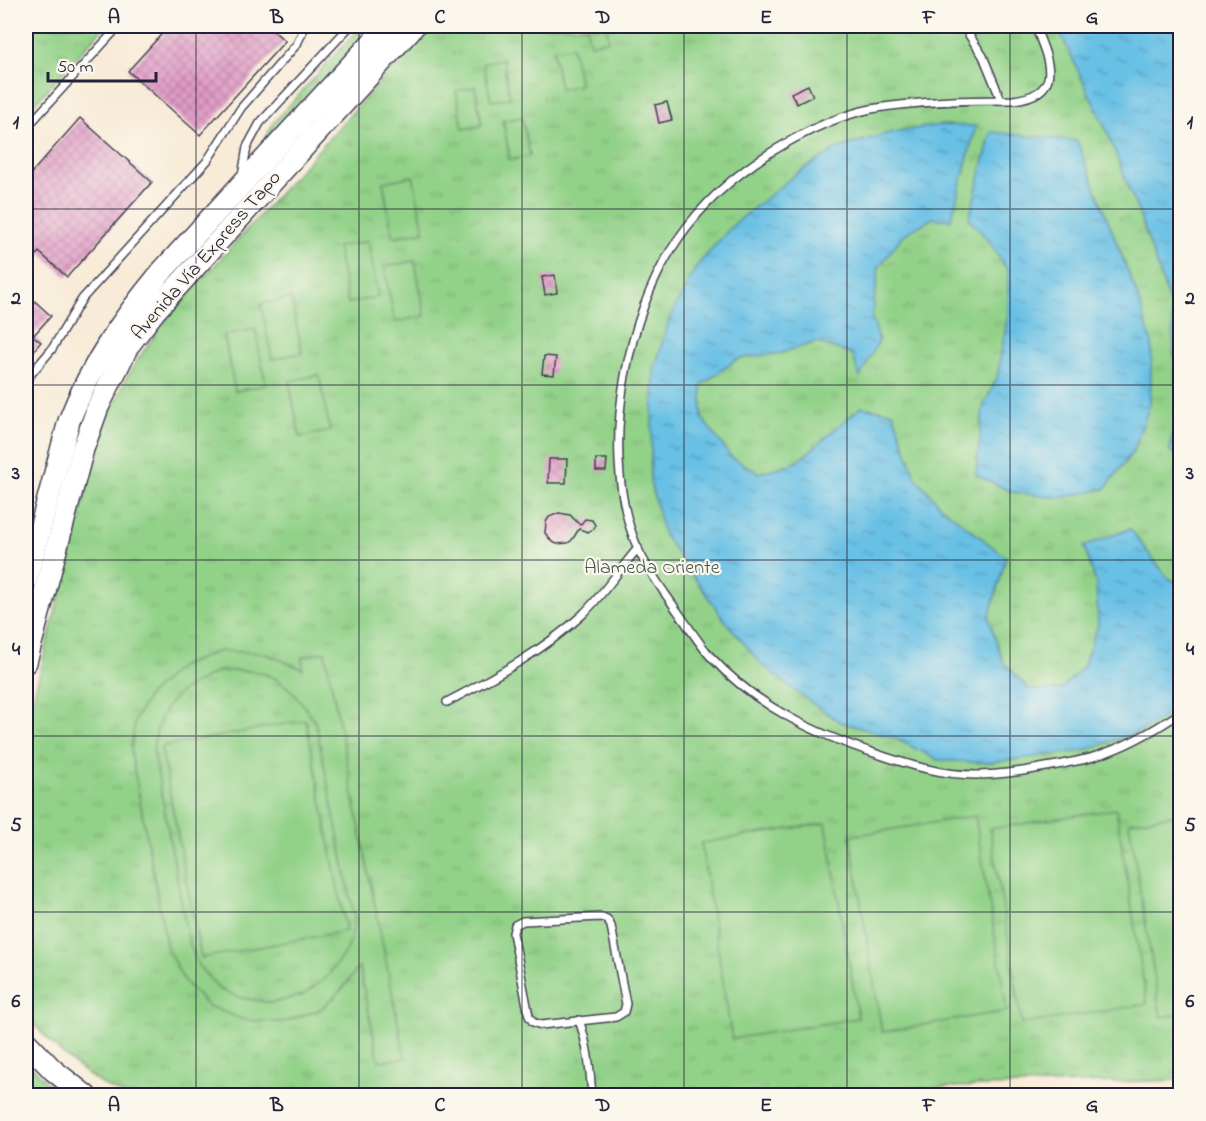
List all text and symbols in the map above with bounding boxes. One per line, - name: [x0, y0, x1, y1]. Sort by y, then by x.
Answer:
- text: A: [108, 4, 120, 33]
- text: B: [269, 4, 284, 33]
- text: C: [435, 4, 446, 33]
- text: D: [595, 4, 610, 33]
- text: E: [760, 4, 772, 33]
- text: F: [922, 4, 936, 33]
- text: G: [1086, 4, 1099, 33]
- scale bar: [48, 45, 156, 83]
- text: 50 m: [57, 55, 94, 81]
- text: 1: [13, 109, 20, 138]
- text: 1: [1187, 109, 1194, 138]
- street label: Avenida Vía Express Tapo: [125, 165, 289, 347]
- text: 2: [10, 285, 21, 314]
- text: 2: [1184, 285, 1195, 314]
- text: 3: [11, 460, 20, 489]
- text: 3: [1185, 460, 1194, 489]
- park label: Alameda Oriente: [584, 554, 720, 583]
- text: 4: [12, 636, 21, 665]
- text: 4: [1186, 636, 1195, 665]
- text: 5: [10, 812, 22, 841]
- text: 5: [1184, 812, 1196, 841]
- text: 6: [12, 988, 21, 1017]
- text: 6: [1186, 988, 1195, 1017]
- text: A: [108, 1092, 120, 1121]
- text: B: [269, 1092, 284, 1121]
- text: C: [435, 1092, 446, 1121]
- text: D: [595, 1092, 610, 1121]
- text: E: [760, 1092, 772, 1121]
- text: F: [922, 1092, 936, 1121]
- text: G: [1086, 1092, 1099, 1121]

